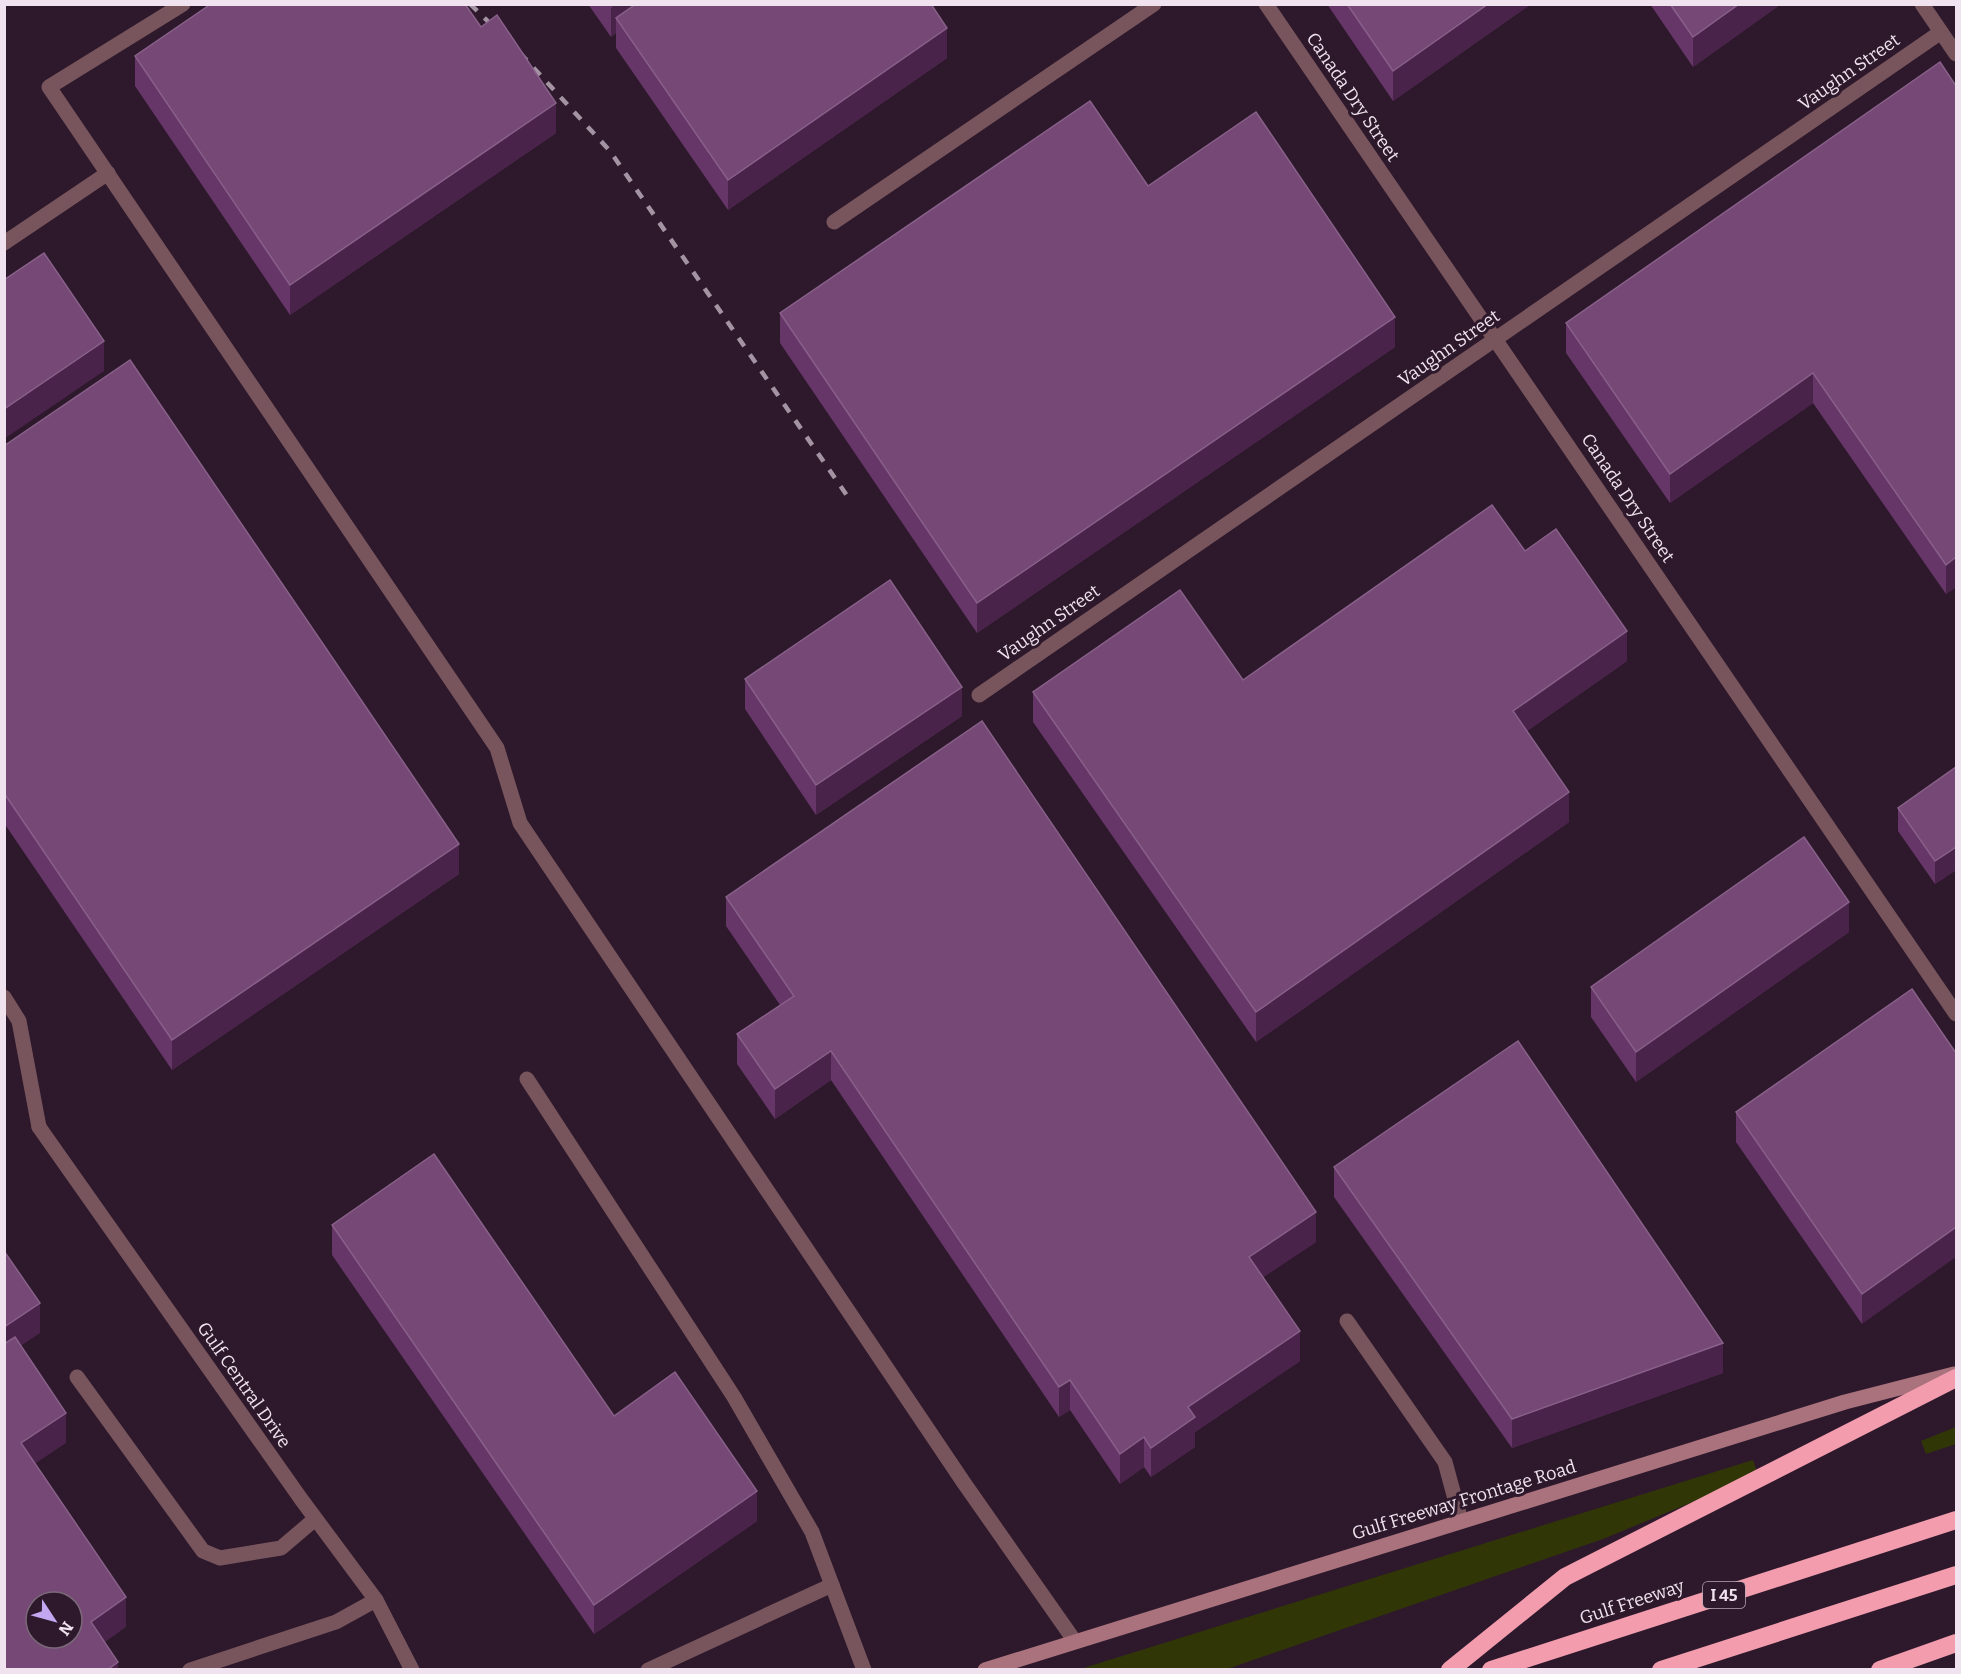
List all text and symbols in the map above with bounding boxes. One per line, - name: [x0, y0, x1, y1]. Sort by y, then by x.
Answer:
- street label: Canada Dry Street: [1302, 28, 1405, 166]
- street label: Vaughn Street: [1794, 29, 1904, 115]
- street label: Vaughn Street: [1394, 305, 1504, 391]
- street label: Canada Dry Street: [1577, 429, 1680, 567]
- street label: Vaughn Street: [994, 580, 1104, 666]
- street label: Gulf Central Drive: [192, 1318, 296, 1452]
- street label: Gulf Freeway Frontage Road: [1349, 1455, 1579, 1545]
- street label: Gulf Freeway: [1577, 1575, 1688, 1629]
- road number: I 45: [1703, 1582, 1745, 1608]
- north arrow: [24, 1590, 84, 1650]
- text: N: [54, 1618, 77, 1639]

